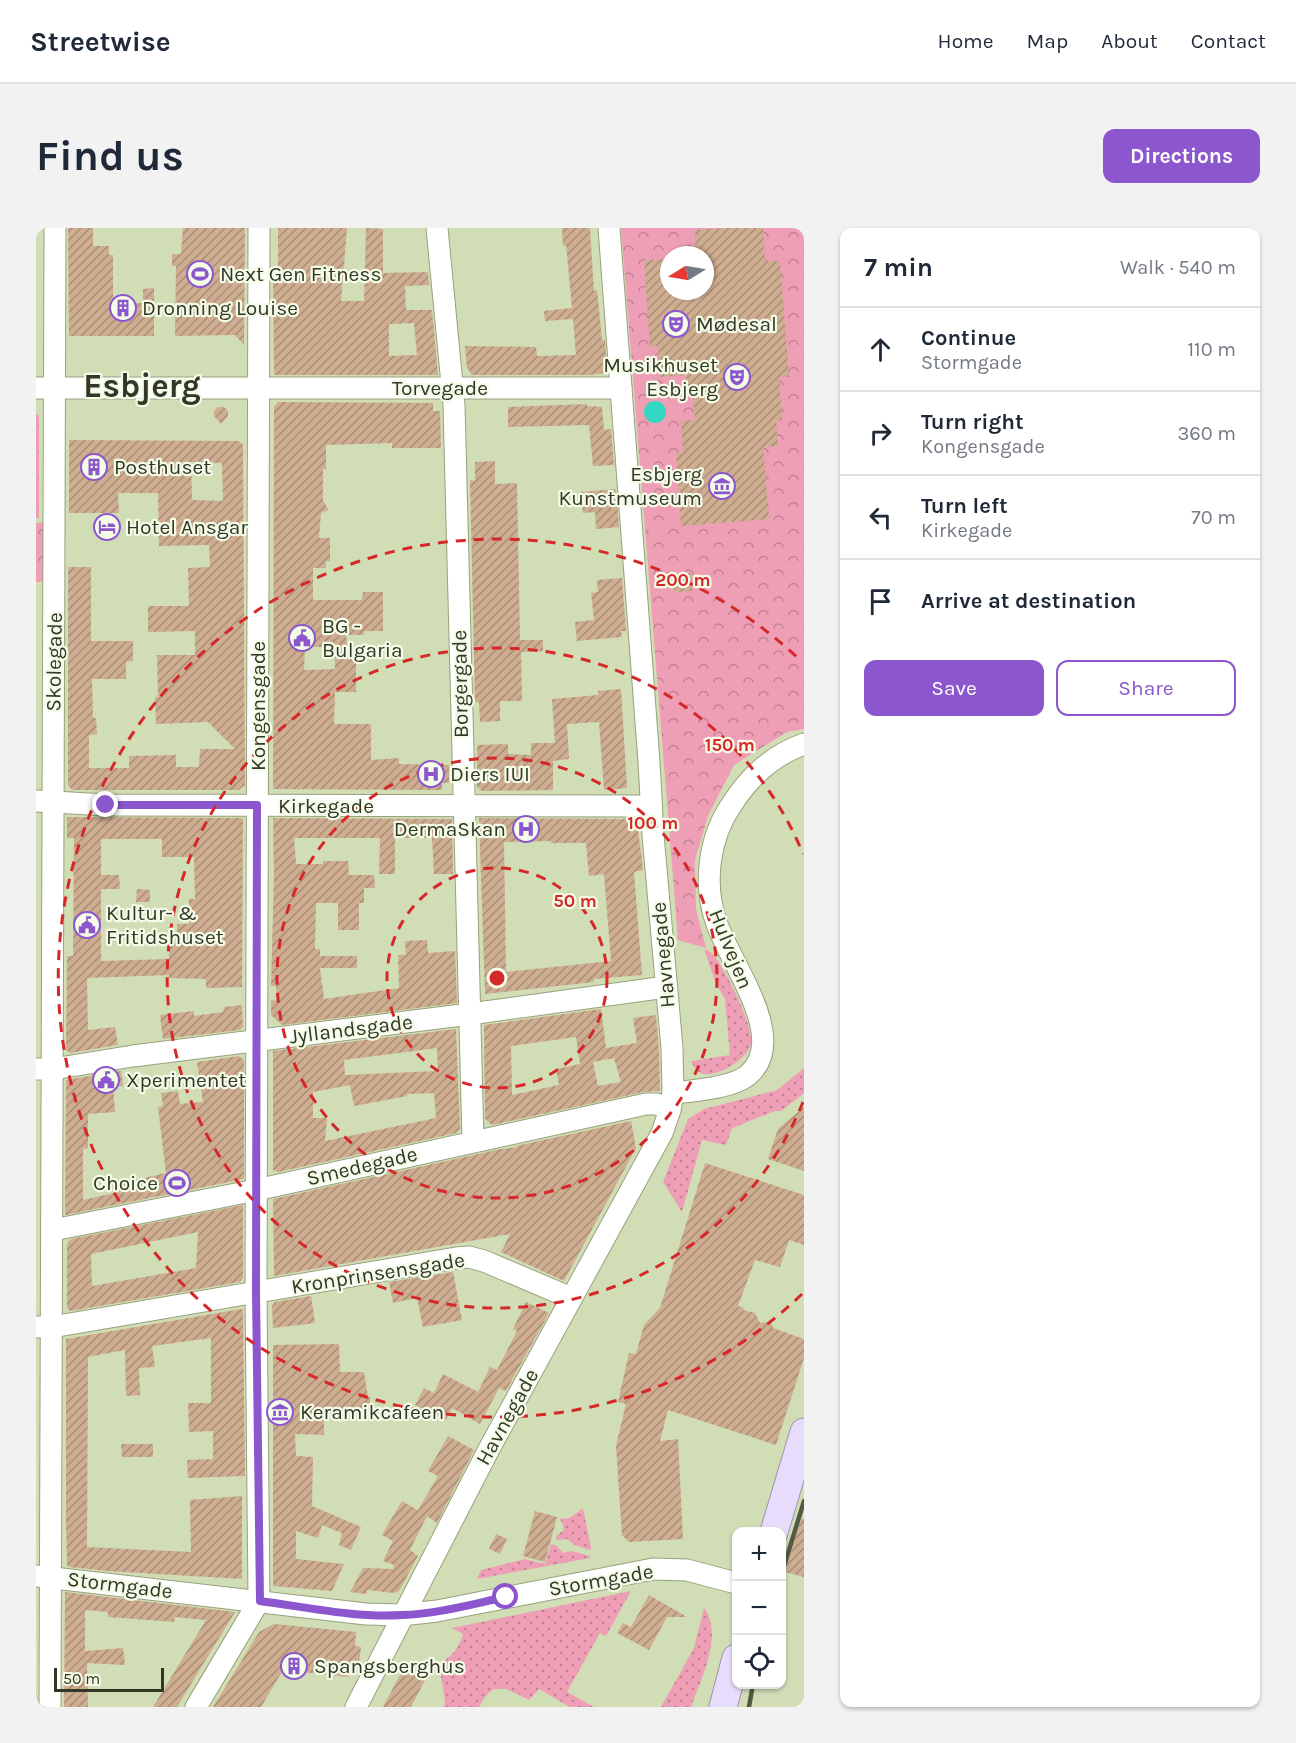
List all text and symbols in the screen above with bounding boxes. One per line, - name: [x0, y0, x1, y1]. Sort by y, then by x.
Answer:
- text: Streetwise: [30, 25, 171, 58]
- text: Home: [938, 29, 994, 53]
- text: Map: [1027, 29, 1068, 53]
- text: About: [1101, 29, 1158, 53]
- text: Contact: [1191, 29, 1266, 53]
- button: Directions: [1103, 129, 1260, 183]
- text: Find us: [36, 131, 184, 181]
- north arrow: [660, 246, 714, 300]
- text: 7 min: [864, 252, 933, 283]
- text: Walk · 540 m: [1120, 256, 1236, 279]
- sports icon: Next Gen Fitness: [185, 259, 215, 289]
- place label: Next Gen Fitness: [220, 262, 381, 286]
- building icon: Dronning Louise: [108, 293, 138, 323]
- place label: Dronning Louise: [142, 296, 298, 320]
- theatre icon: Mødesal: [661, 309, 691, 339]
- place label: Mødesal: [696, 312, 777, 336]
- text: Continue: [921, 325, 1016, 351]
- icon: ahead: [864, 333, 897, 366]
- text: 110 m: [1187, 338, 1236, 361]
- text: Stormgade: [921, 351, 1022, 374]
- place label: Musikhuset Esbjerg: [603, 353, 718, 401]
- theatre icon: Musikhuset Esbjerg: [722, 362, 752, 392]
- district label: Esbjerg: [83, 367, 201, 405]
- street label: Torvegade: [392, 376, 488, 400]
- text: Turn right: [921, 409, 1024, 435]
- icon: right: [864, 417, 897, 450]
- text: 360 m: [1177, 422, 1236, 445]
- text: Kongensgade: [921, 435, 1045, 458]
- building icon: Posthuset: [79, 452, 109, 482]
- place label: Posthuset: [114, 455, 211, 479]
- place label: Esbjerg Kunstmuseum: [558, 462, 702, 510]
- museum icon: Esbjerg Kunstmuseum: [707, 471, 737, 501]
- text: Turn left: [921, 493, 1008, 519]
- icon: left: [864, 501, 897, 534]
- text: 70 m: [1191, 506, 1236, 529]
- hotel icon: Hotel Ansgar: [92, 512, 122, 542]
- place label: Hotel Ansgar: [126, 515, 248, 539]
- text: Kirkegade: [921, 519, 1012, 542]
- text: 200 m: [655, 569, 711, 591]
- icon: arrive: [864, 585, 897, 618]
- text: Arrive at destination: [921, 588, 1136, 614]
- street label: Skolegade: [41, 612, 67, 712]
- place label: BG - Bulgaria: [322, 614, 402, 662]
- public building icon: BG - Bulgaria: [287, 623, 317, 653]
- street label: Borgergade: [447, 630, 473, 738]
- street label: Kongensgade: [246, 641, 270, 771]
- button: Save: [864, 660, 1044, 716]
- button: Share: [1056, 660, 1236, 716]
- text: 150 m: [705, 734, 755, 756]
- hospital icon: Diers IUI: [416, 759, 446, 789]
- place label: Diers IUI: [450, 762, 530, 786]
- route end: [92, 791, 118, 817]
- street label: Kirkegade: [278, 794, 374, 818]
- text: 100 m: [628, 812, 678, 834]
- hospital icon: DermaSkan: [511, 814, 541, 844]
- place label: DermaSkan: [394, 817, 506, 841]
- text: 50 m: [553, 890, 597, 912]
- place label: Kultur- & Fritidshuset: [106, 901, 224, 949]
- street label: Havnegade: [646, 901, 680, 1009]
- street label: Hulvejen: [704, 906, 758, 992]
- public building icon: Kultur- & Fritidshuset: [72, 910, 102, 940]
- centre of rings: [487, 968, 507, 988]
- street label: Jyllandsgade: [288, 1010, 414, 1048]
- public building icon: Xperimentet: [91, 1065, 121, 1095]
- place label: Xperimentet: [126, 1068, 246, 1092]
- street label: Smedegade: [304, 1142, 420, 1190]
- sports icon: Choice: [162, 1168, 192, 1198]
- place label: Choice: [93, 1171, 158, 1195]
- street label: Kronprinsensgade: [289, 1247, 467, 1299]
- street label: Havnegade: [471, 1365, 543, 1469]
- museum icon: Keramikcafeen: [265, 1397, 295, 1427]
- place label: Keramikcafeen: [300, 1400, 444, 1424]
- map controls: [732, 1527, 786, 1689]
- button: +: [732, 1527, 786, 1581]
- street label: Stormgade: [547, 1559, 655, 1601]
- street label: Stormgade: [66, 1567, 174, 1603]
- button: −: [732, 1581, 786, 1635]
- route start: [492, 1583, 518, 1609]
- button: locate: [732, 1635, 786, 1689]
- building icon: Spangsberghus: [279, 1651, 309, 1681]
- place label: Spangsberghus: [314, 1654, 465, 1678]
- scale bar: [54, 1665, 164, 1692]
- text: 50 m: [63, 1669, 100, 1688]

